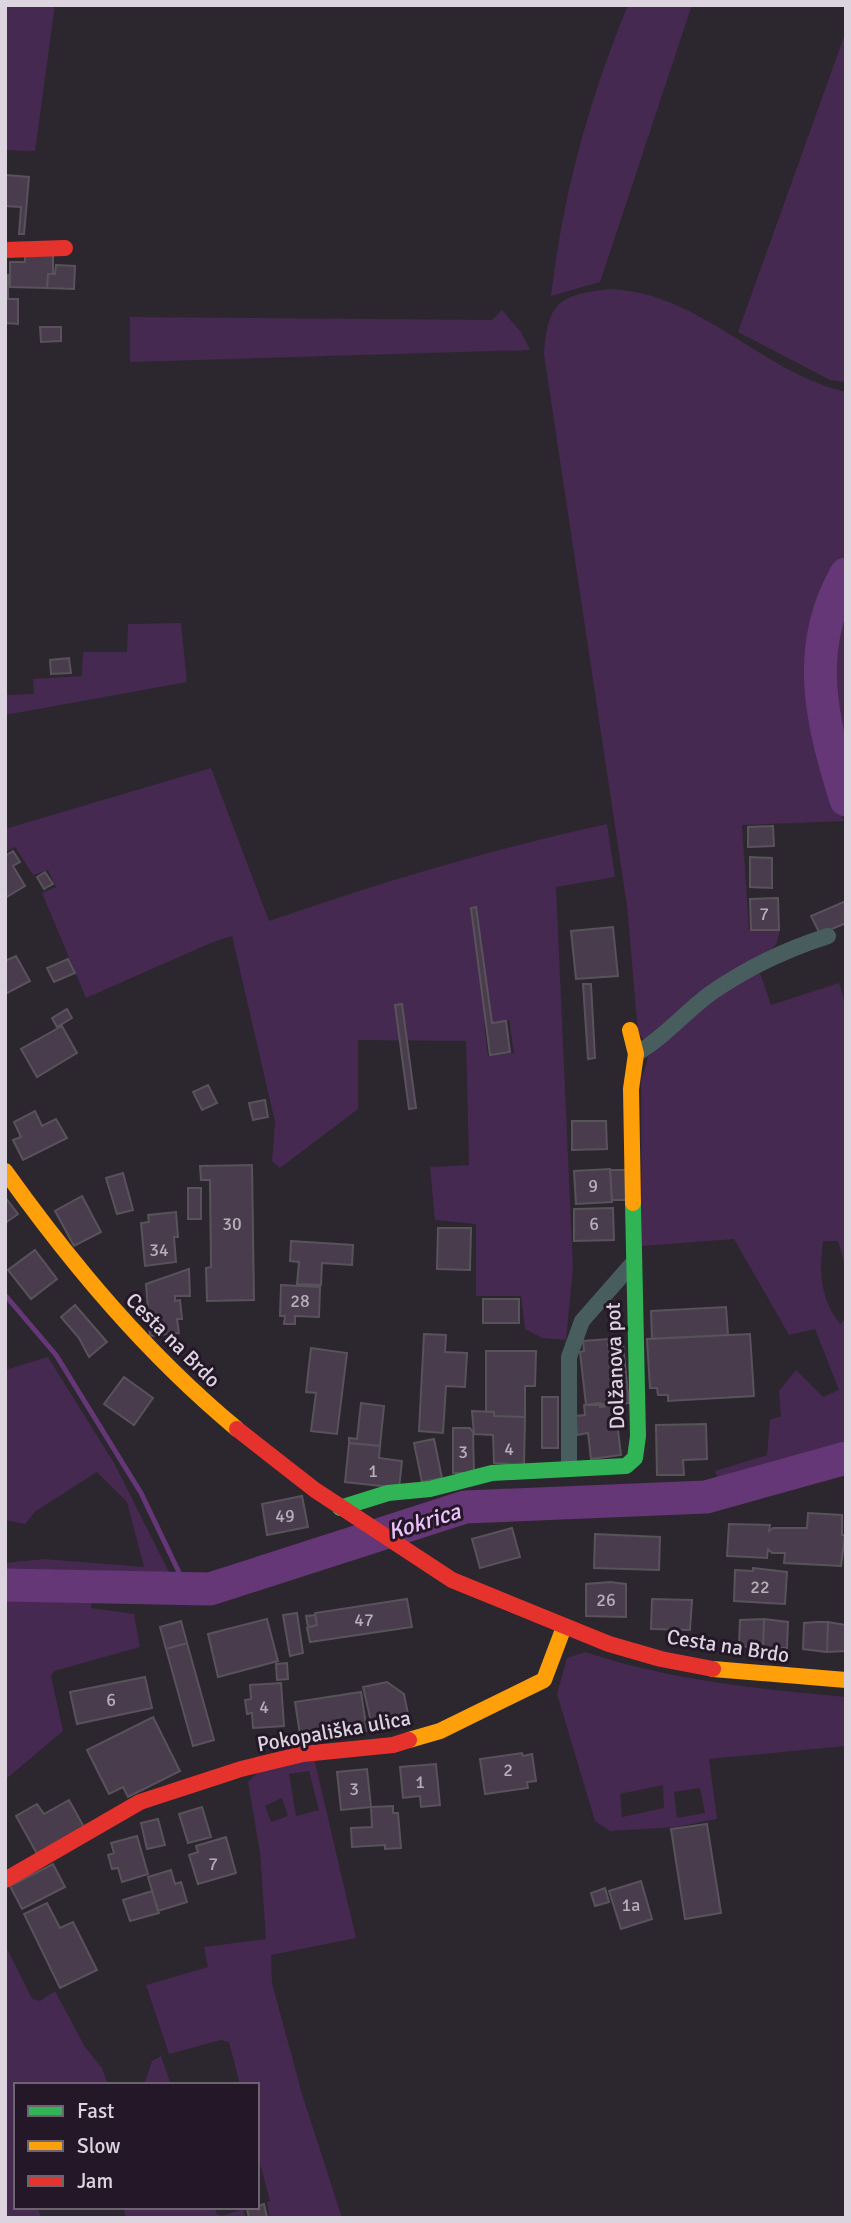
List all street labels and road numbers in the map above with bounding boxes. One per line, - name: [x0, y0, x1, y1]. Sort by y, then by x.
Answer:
- street label: Cesta na Brdo: [120, 1287, 226, 1393]
- street label: Dolžanova pot: [600, 1302, 630, 1430]
- street label: Cesta na Brdo: [665, 1623, 791, 1669]
- street label: Pokopališka ulica: [255, 1705, 413, 1757]

